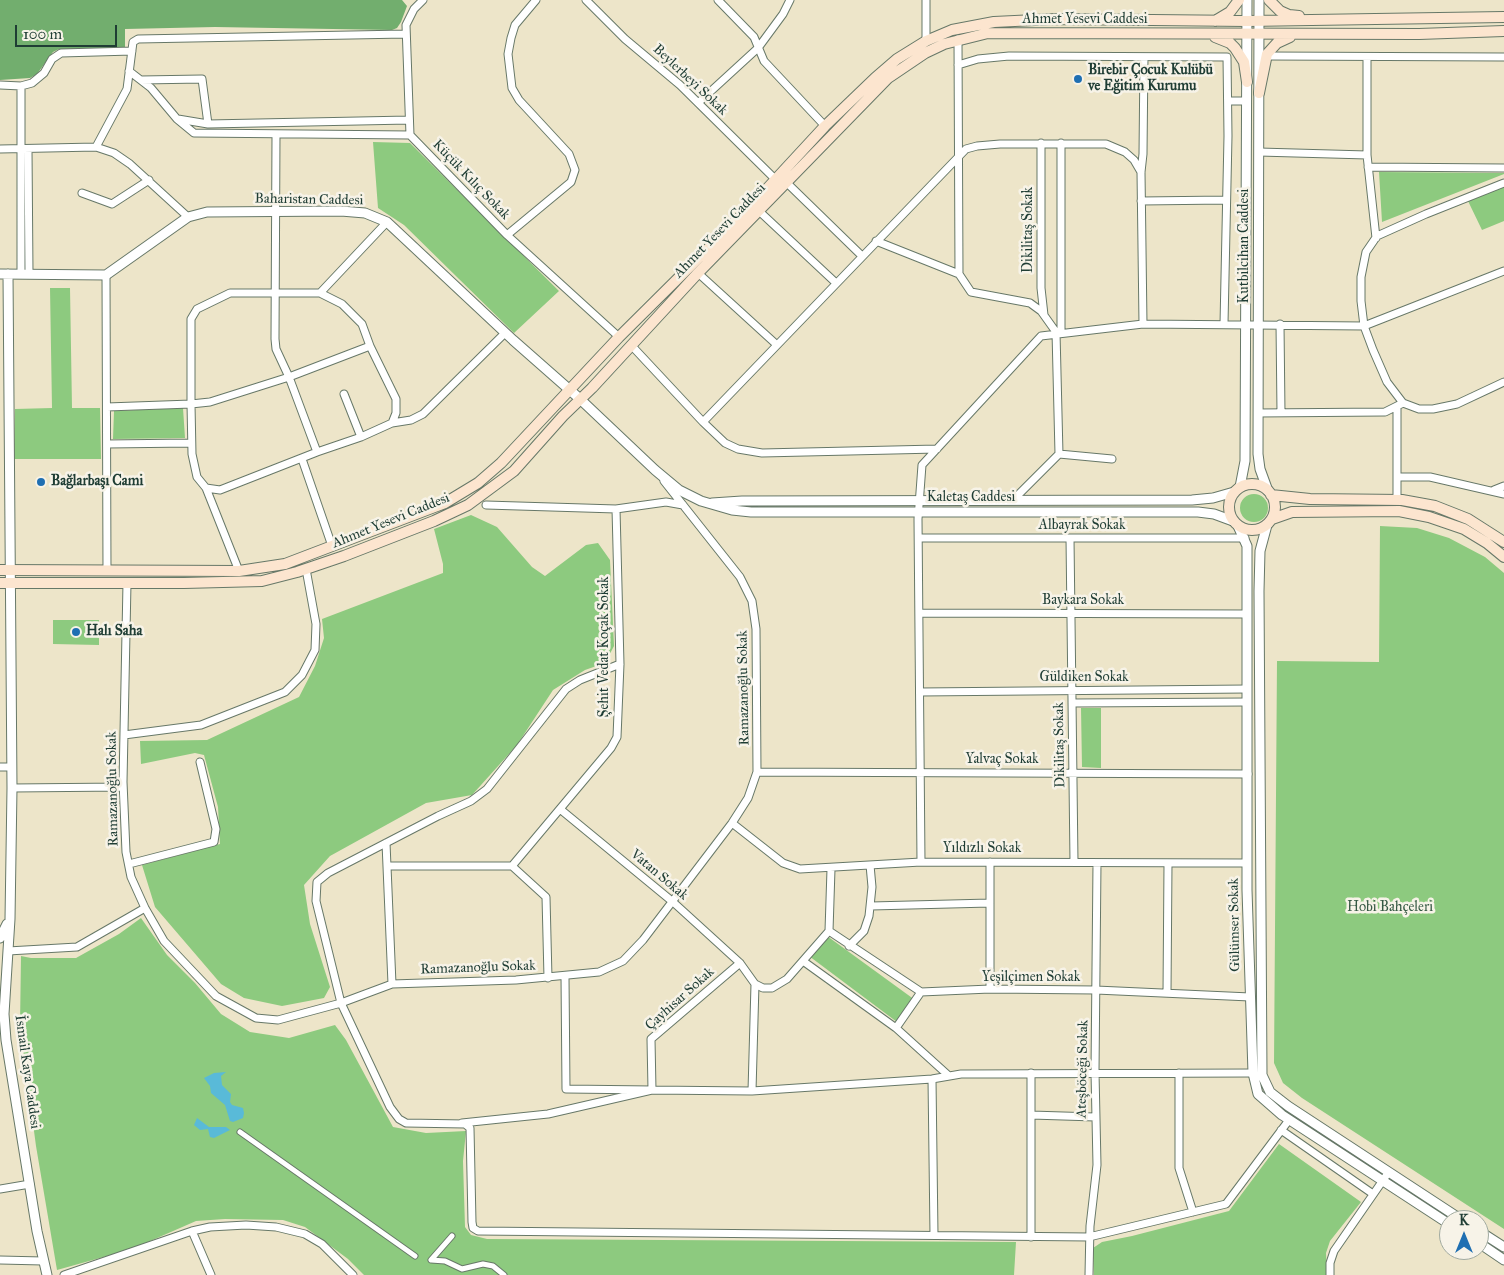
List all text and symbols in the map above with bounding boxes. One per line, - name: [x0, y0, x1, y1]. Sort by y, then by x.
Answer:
- street label: Ahmet Yesevi Caddesi: [1022, 12, 1148, 28]
- scale bar: [18, 15, 120, 47]
- text: 100 m: [23, 25, 62, 43]
- street label: Beylerbeyi Sokak: [649, 41, 731, 119]
- place label: Birebir Çocuk Kulübü ve Eğitim Kurumu: [1088, 63, 1213, 95]
- marker: Birebir Çocuk Kulübü ve Eğitim Kurumu: [1072, 73, 1084, 85]
- street label: Küçük Kılıç Sokak: [429, 137, 513, 223]
- street label: Ahmet Yesevi Caddesi: [670, 180, 770, 282]
- street label: Dikilitaş Sokak: [1021, 187, 1037, 273]
- street label: Kutbilcihan Caddesi: [1237, 189, 1253, 303]
- street label: Baharistan Caddesi: [254, 191, 364, 209]
- place label: Bağlarbaşı Cami: [51, 474, 143, 490]
- marker: Bağlarbaşı Cami: [35, 476, 47, 488]
- street label: Ahmet Yesevi Caddesi: [330, 490, 452, 552]
- street label: Kaletaş Caddesi: [927, 490, 1015, 506]
- street label: Albayrak Sokak: [1038, 518, 1126, 534]
- street label: Şehit Vedat Koçak Sokak: [597, 576, 613, 718]
- street label: Baykara Sokak: [1042, 593, 1124, 609]
- place label: Halı Saha: [86, 624, 142, 640]
- marker: Halı Saha: [70, 626, 82, 638]
- street label: Ramazanoğlu Sokak: [735, 630, 753, 746]
- street label: Güldiken Sokak: [1039, 670, 1129, 686]
- street label: Dikilitaş Sokak: [1051, 702, 1069, 788]
- street label: Ramazanoğlu Sokak: [104, 731, 122, 847]
- street label: Yalvaç Sokak: [965, 752, 1039, 768]
- street label: Yıldızlı Sokak: [943, 841, 1021, 857]
- street label: Vatan Sokak: [627, 846, 691, 904]
- street label: Gülümser Sokak: [1226, 878, 1244, 972]
- park label: Hobi Bahçeleri: [1347, 900, 1433, 916]
- street label: Ramazanoğlu Sokak: [420, 958, 536, 978]
- street label: Çayhisar Sokak: [642, 964, 718, 1034]
- street label: Yeşilçimen Sokak: [982, 970, 1080, 986]
- street label: İsmail Kaya Caddesi: [11, 1014, 43, 1130]
- street label: Ateşböceği Sokak: [1074, 1020, 1092, 1118]
- north arrow: [1439, 1210, 1489, 1260]
- text: K: [1459, 1212, 1469, 1229]

